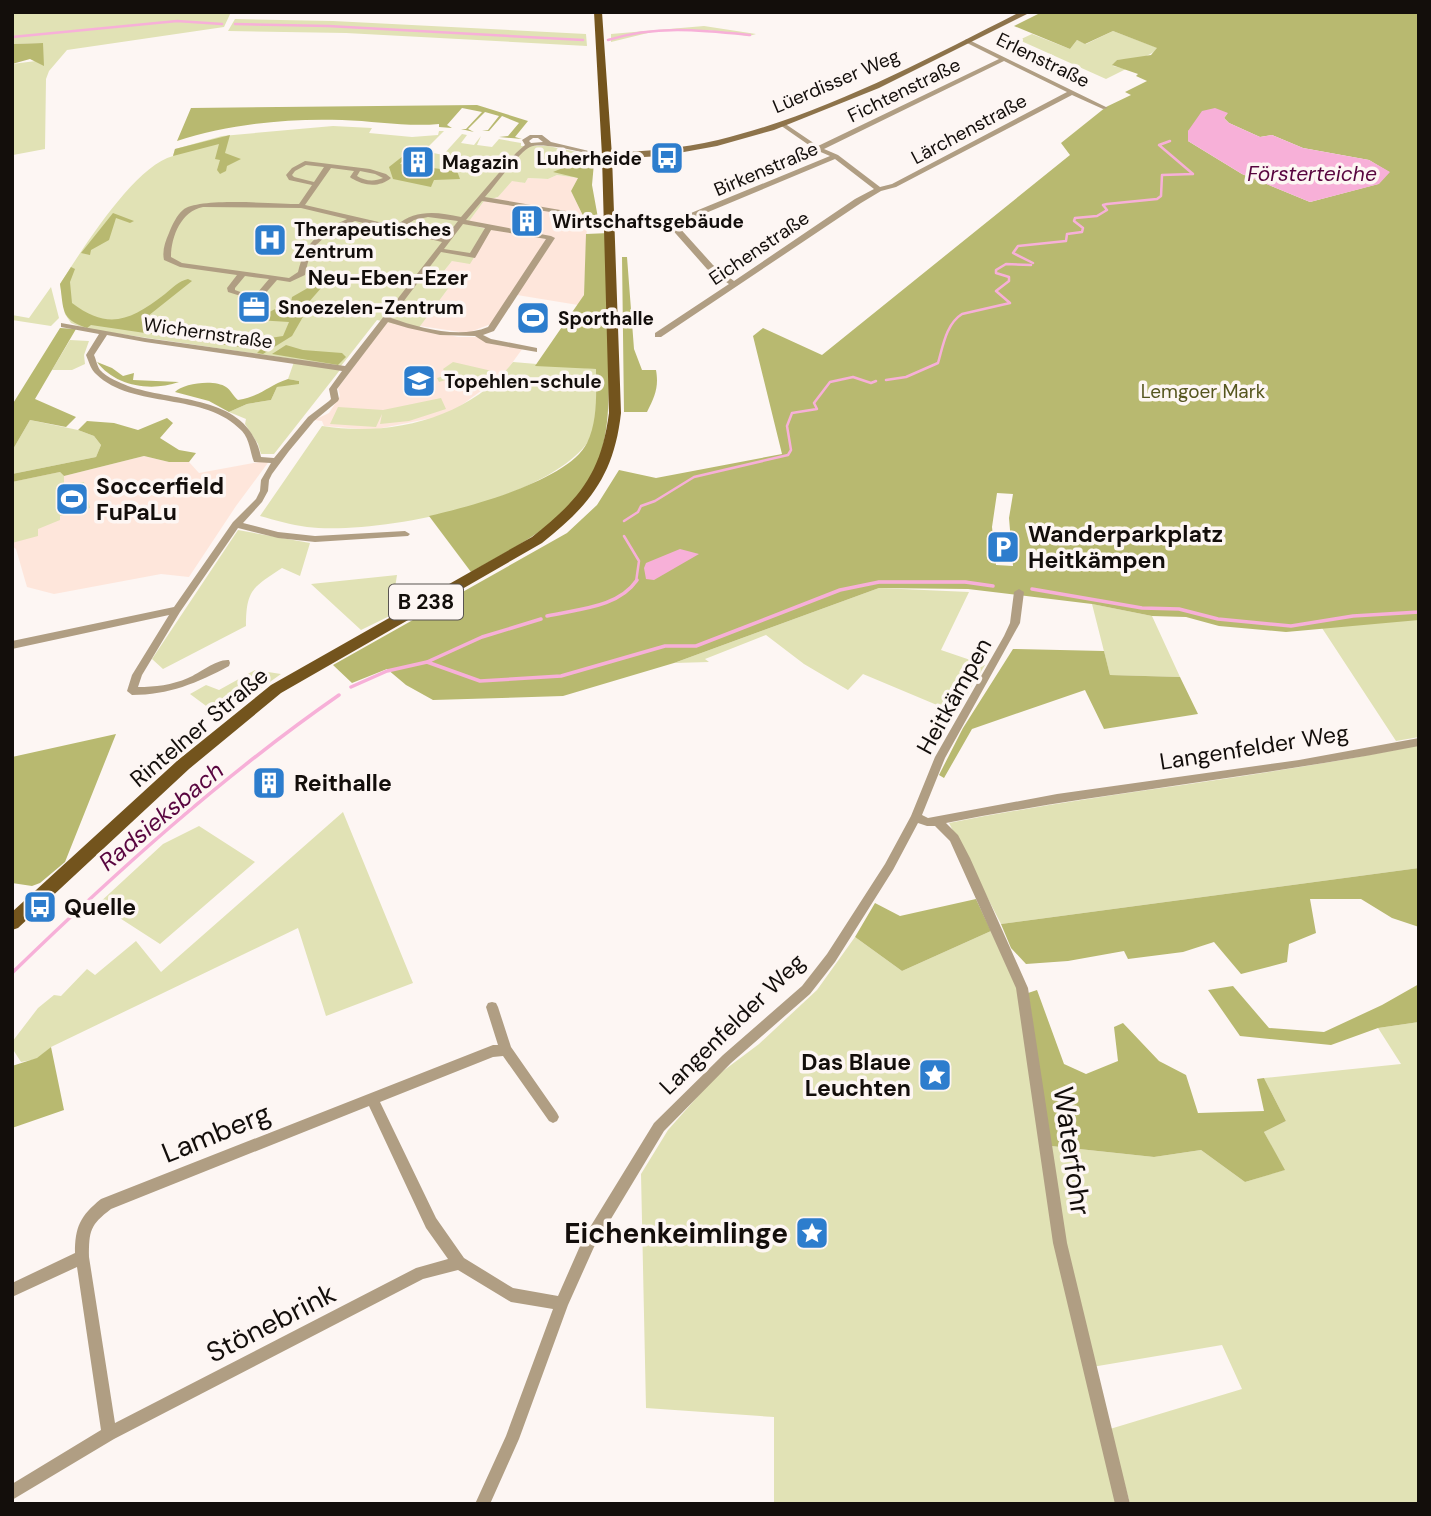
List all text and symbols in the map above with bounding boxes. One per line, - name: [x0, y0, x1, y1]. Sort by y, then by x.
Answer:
- street label: Erlenstraße: [992, 27, 1094, 93]
- street label: Lüerdisser Weg: [769, 43, 904, 119]
- street label: Fichtenstraße: [844, 52, 964, 128]
- street label: Lärchenstraße: [907, 88, 1031, 170]
- street label: Birkenstraße: [710, 136, 822, 202]
- bus stop icon: Luherheide: [648, 139, 686, 177]
- building icon: Magazin: [399, 143, 437, 181]
- place label: Luherheide: [536, 146, 642, 171]
- place label: Magazin: [442, 150, 519, 175]
- water label: Försterteiche: [1247, 160, 1377, 188]
- building icon: Wirtschaftsgebäude: [508, 202, 546, 240]
- street label: Eichenstraße: [704, 205, 814, 291]
- place label: Wirtschaftsgebäude: [552, 209, 744, 234]
- place label: Therapeutisches Zentrum: [294, 217, 451, 264]
- hospital icon: Therapeutisches Zentrum: [251, 221, 289, 259]
- district label: Neu-Eben-Ezer: [308, 264, 469, 292]
- office icon: Snoezelen-Zentrum: [235, 288, 273, 326]
- place label: Snoezelen-Zentrum: [278, 295, 464, 320]
- sports icon: Sporthalle: [514, 299, 552, 337]
- place label: Sporthalle: [558, 306, 654, 331]
- street label: Wichernstraße: [142, 312, 274, 354]
- school or university icon: Topehlen-schule: [400, 362, 438, 400]
- place label: Topehlen-schule: [444, 369, 602, 394]
- park label: Lemgoer Mark: [1141, 379, 1266, 404]
- place label: Soccerfield FuPaLu: [96, 471, 224, 527]
- sports icon: Soccerfield FuPaLu: [53, 480, 91, 518]
- place label: Wanderparkplatz Heitkämpen: [1028, 519, 1223, 575]
- parking icon: Wanderparkplatz Heitkämpen: [984, 528, 1022, 566]
- road number: B 238: [389, 584, 463, 620]
- street label: Heitkämpen: [910, 633, 998, 759]
- street label: Rintelner Straße: [124, 660, 274, 794]
- street label: Langenfelder Weg: [1157, 717, 1351, 777]
- water label: Radsieksbach: [92, 755, 230, 877]
- building icon: Reithalle: [250, 764, 288, 802]
- place label: Reithalle: [294, 768, 392, 798]
- bus stop icon: Quelle: [21, 888, 59, 926]
- place label: Quelle: [64, 892, 136, 922]
- street label: Langenfelder Weg: [653, 947, 811, 1101]
- place label: Das Blaue Leuchten: [801, 1047, 911, 1103]
- place icon: Das Blaue Leuchten: [916, 1056, 954, 1094]
- street label: Waterfohr: [1045, 1084, 1099, 1218]
- street label: Lamberg: [156, 1094, 276, 1172]
- place icon: Eichenkeimlinge: [793, 1214, 831, 1252]
- place label: Eichenkeimlinge: [564, 1215, 788, 1252]
- street label: Stönebrink: [200, 1275, 342, 1371]

